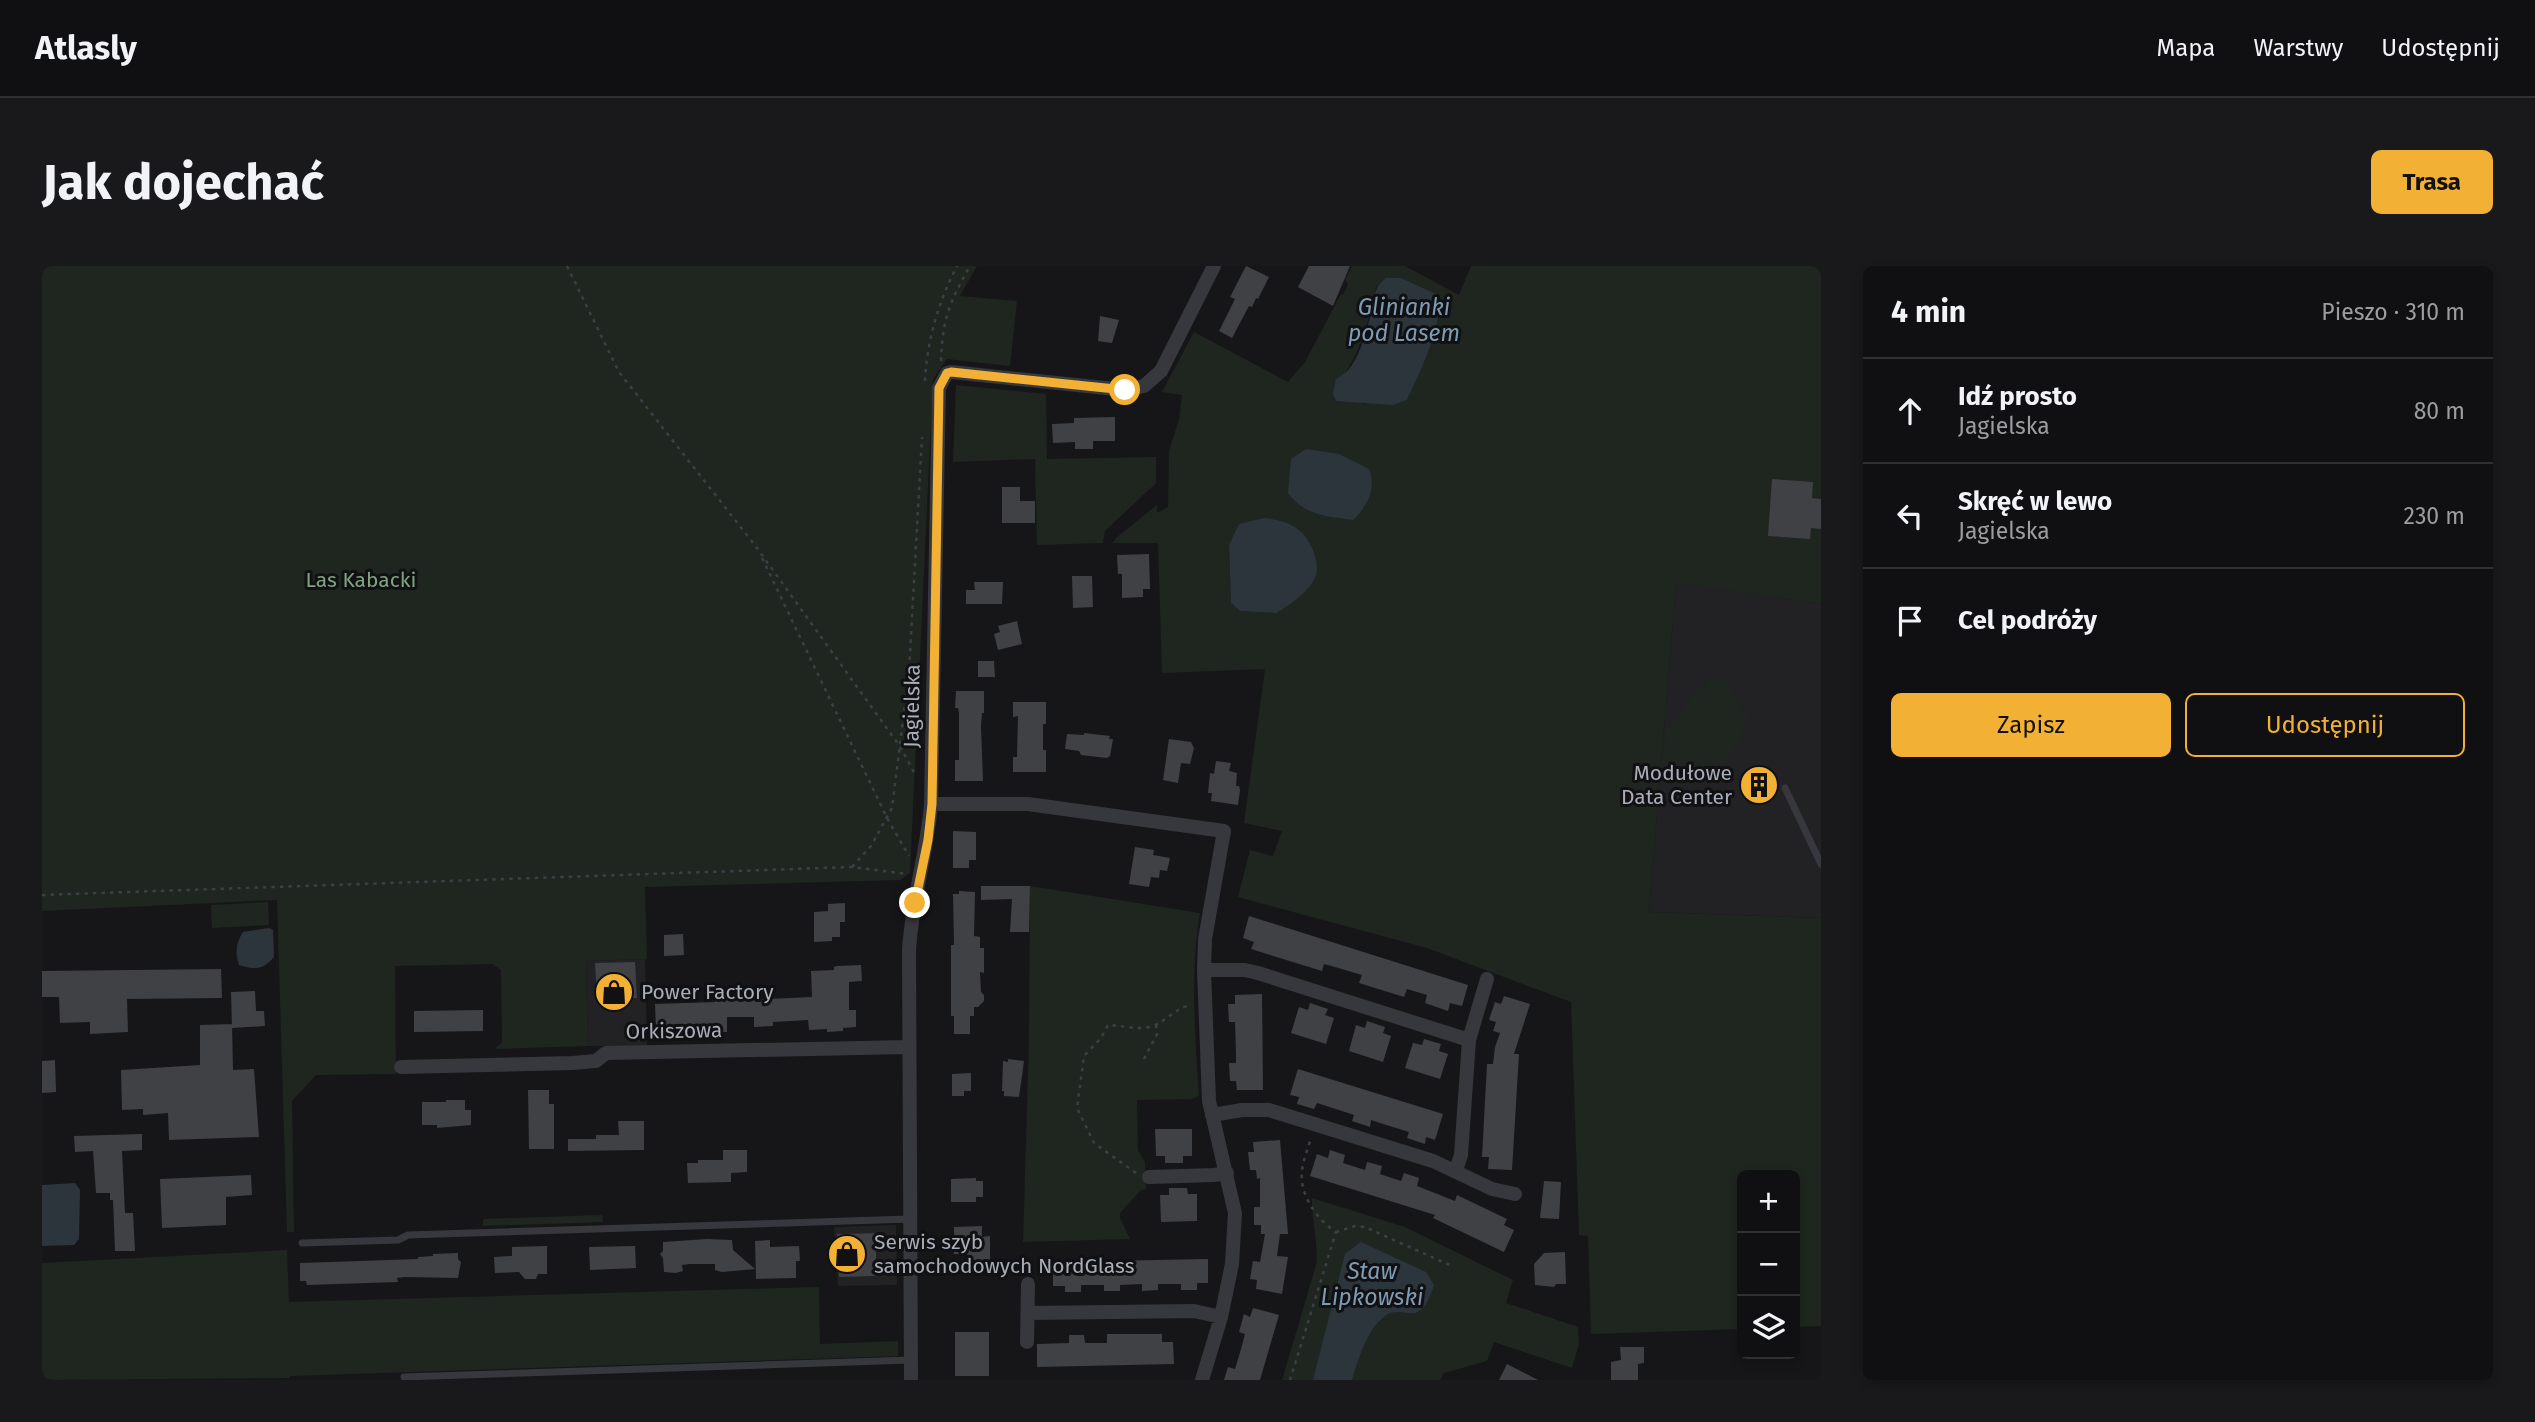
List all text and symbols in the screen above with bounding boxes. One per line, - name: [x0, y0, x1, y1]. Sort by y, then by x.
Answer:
- text: Atlasly: [35, 28, 137, 68]
- text: Mapa: [2157, 34, 2215, 62]
- text: Warstwy: [2253, 34, 2343, 62]
- text: Udostępnij: [2381, 34, 2500, 62]
- button: Trasa: [2371, 150, 2493, 214]
- text: Jak dojechać: [42, 153, 324, 212]
- water label: Glinianki pod Lasem: [1348, 293, 1460, 347]
- text: 4 min: [1891, 294, 1966, 330]
- text: Pieszo · 310 m: [2321, 298, 2465, 326]
- route start: [1109, 374, 1140, 405]
- text: Idź prosto: [1958, 381, 2077, 412]
- icon: ahead: [1891, 392, 1929, 430]
- text: 80 m: [2414, 397, 2465, 425]
- text: Jagielska: [1958, 412, 2050, 440]
- text: Skręć w lewo: [1958, 486, 2112, 517]
- icon: left: [1891, 497, 1929, 535]
- text: 230 m: [2404, 502, 2465, 530]
- text: Jagielska: [1958, 517, 2050, 545]
- park label: Las Kabacki: [306, 567, 416, 593]
- icon: arrive: [1891, 602, 1929, 640]
- text: Cel podróży: [1958, 605, 2097, 636]
- street label: Jagielska: [898, 664, 926, 748]
- button: Zapisz: [1891, 693, 2171, 757]
- button: Udostępnij: [2185, 693, 2465, 757]
- place label: Modułowe Data Center: [1621, 760, 1732, 810]
- building icon: Modułowe Data Center: [1738, 764, 1780, 806]
- route end: [899, 887, 930, 918]
- shop icon: Power Factory: [593, 971, 635, 1013]
- place label: Power Factory: [641, 979, 774, 1005]
- street label: Orkiszowa: [625, 1017, 723, 1045]
- map controls: [1737, 1170, 1800, 1359]
- button: +: [1737, 1170, 1800, 1233]
- place label: Serwis szyb samochodowych NordGlass: [874, 1229, 1135, 1279]
- shop icon: Serwis szyb samochodowych NordGlass: [826, 1233, 868, 1275]
- button: −: [1737, 1233, 1800, 1296]
- water label: Staw Lipkowski: [1321, 1257, 1424, 1311]
- button: layers: [1737, 1296, 1800, 1359]

